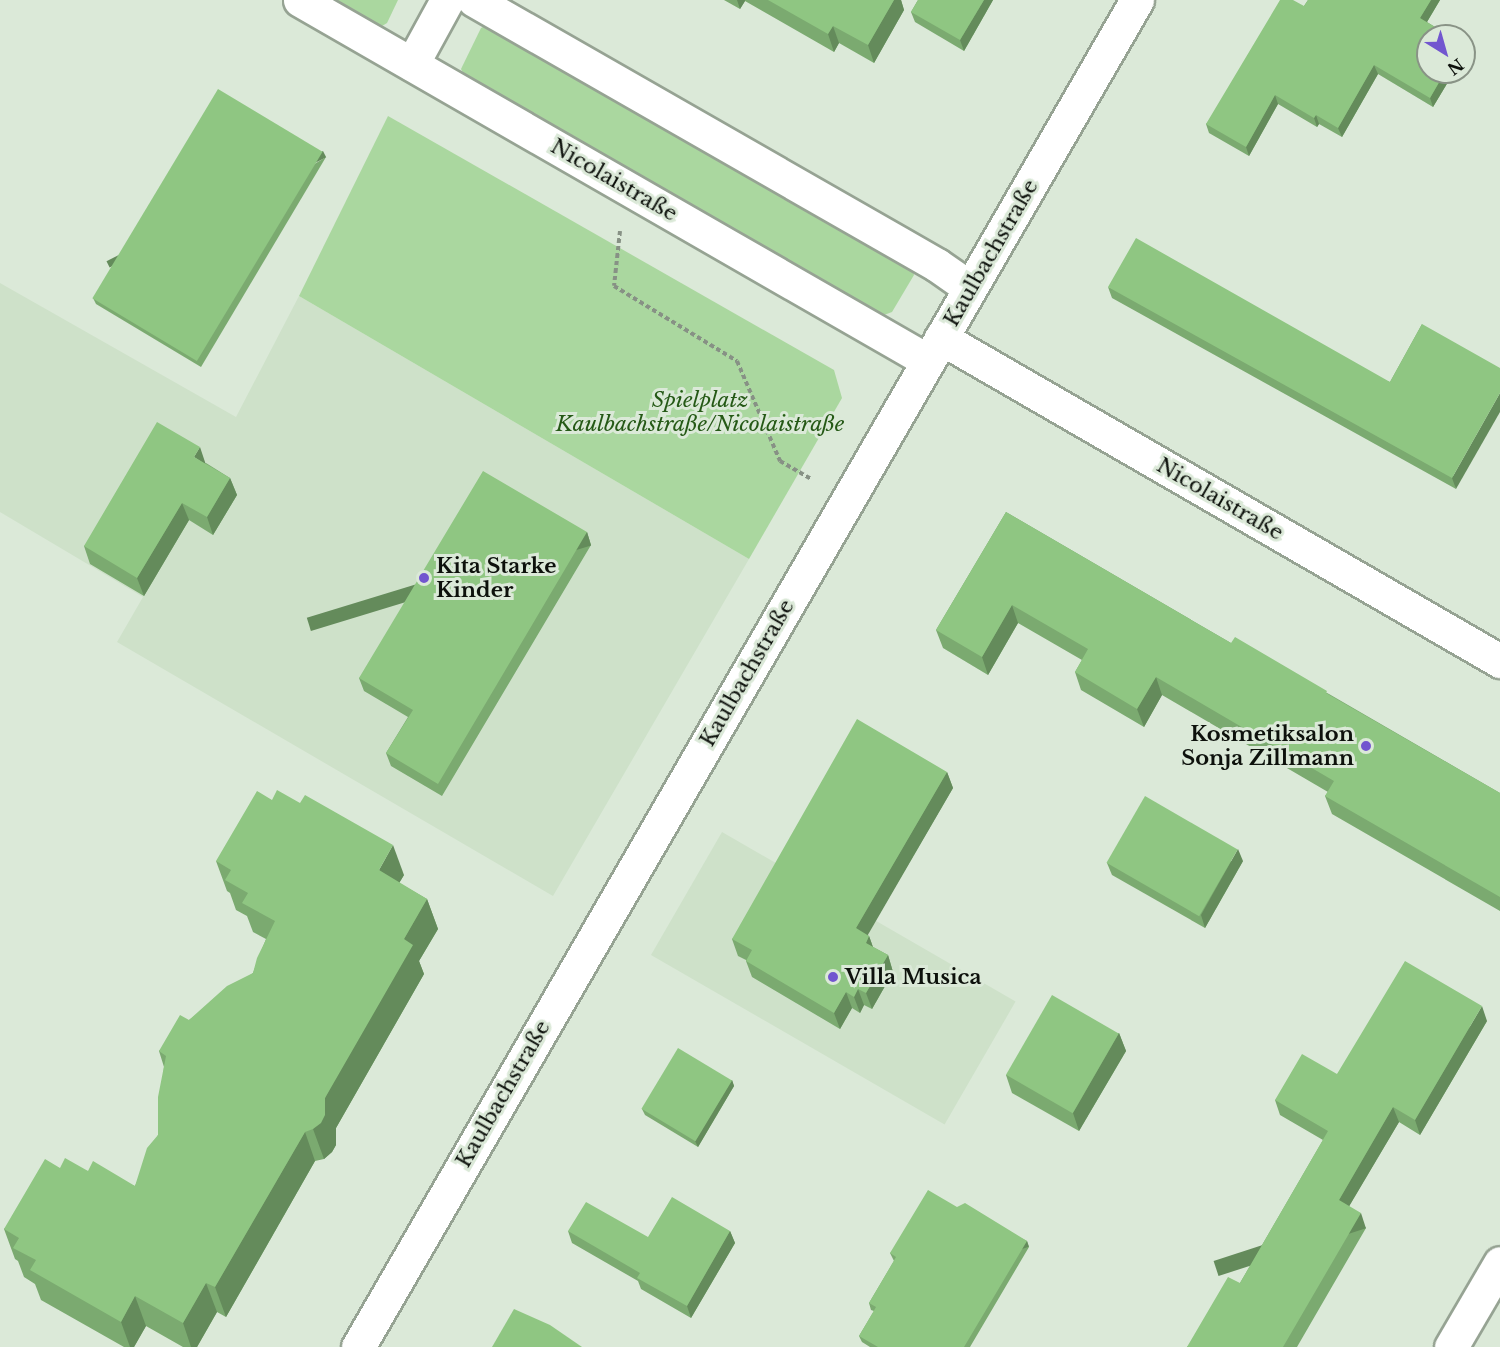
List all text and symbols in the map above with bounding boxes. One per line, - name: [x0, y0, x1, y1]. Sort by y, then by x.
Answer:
- north arrow: [1416, 24, 1476, 84]
- text: N: [1444, 54, 1468, 79]
- street label: Nicolaistraße: [546, 134, 682, 226]
- street label: Kaulbachstraße: [939, 175, 1043, 331]
- park label: Spielplatz Kaulbachstraße/Nicolaistraße: [556, 387, 844, 437]
- street label: Nicolaistraße: [1152, 453, 1288, 545]
- place label: Kita Starke Kinder: [436, 553, 556, 603]
- marker: Kita Starke Kinder: [417, 571, 431, 585]
- street label: Kaulbachstraße: [695, 595, 799, 751]
- place label: Kosmetiksalon Sonja Zillmann: [1181, 721, 1354, 771]
- marker: Kosmetiksalon Sonja Zillmann: [1359, 739, 1373, 753]
- place label: Villa Musica: [845, 964, 981, 990]
- marker: Villa Musica: [826, 970, 840, 984]
- street label: Kaulbachstraße: [451, 1016, 555, 1172]

